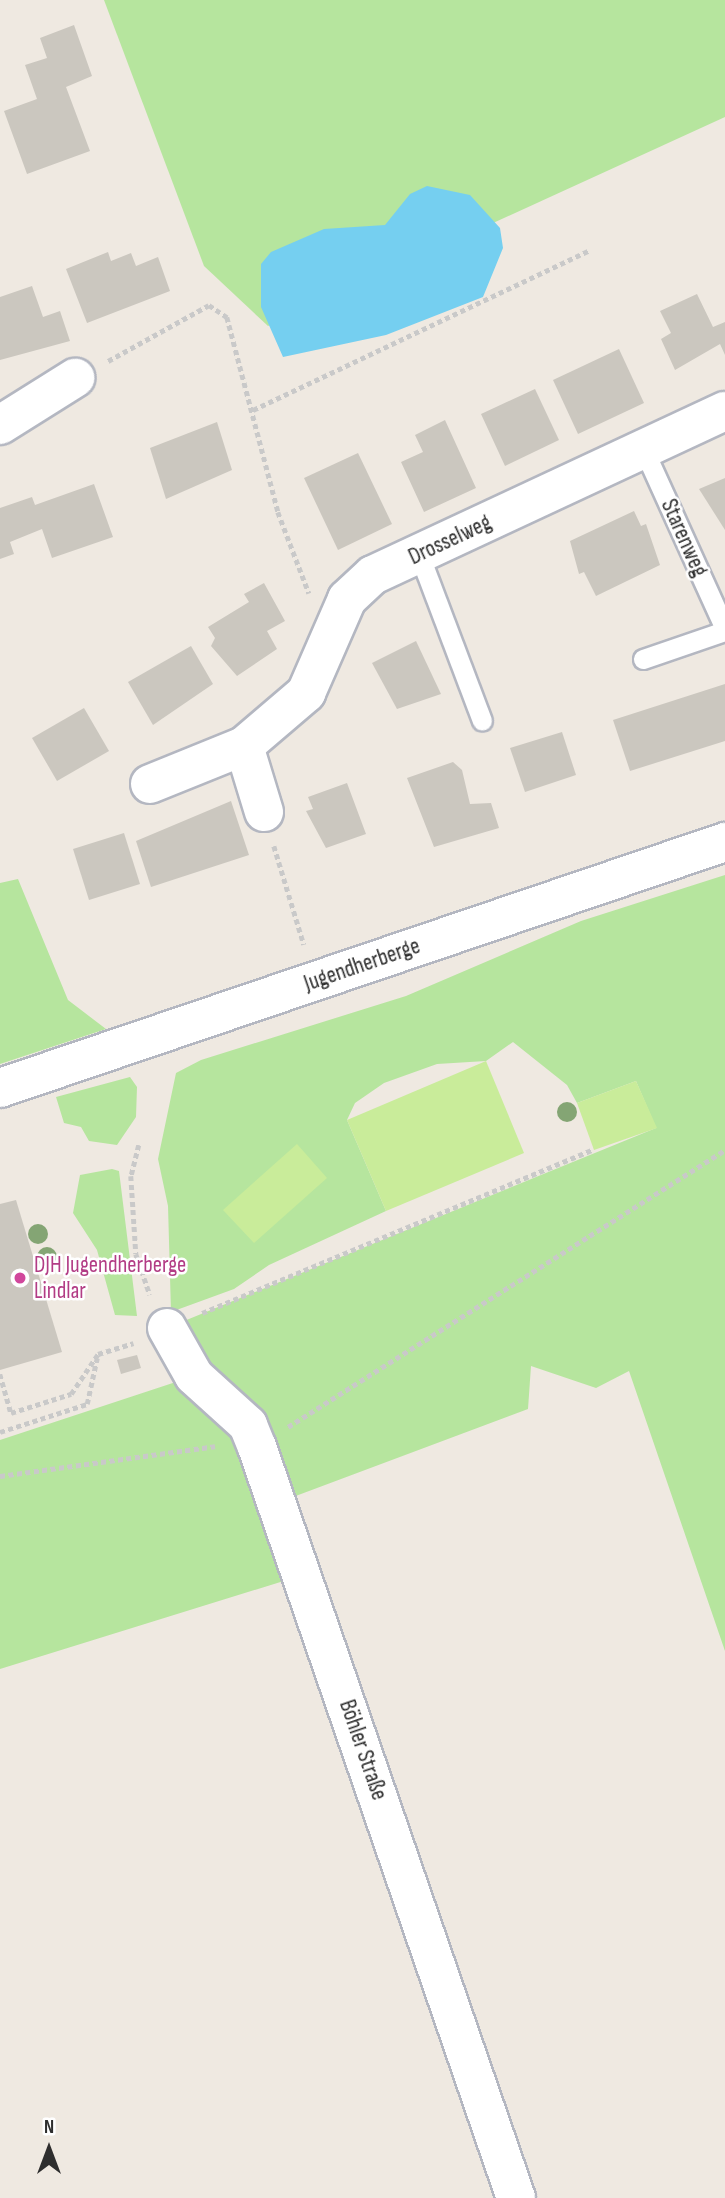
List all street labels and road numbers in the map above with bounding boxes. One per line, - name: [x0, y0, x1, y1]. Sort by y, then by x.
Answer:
- street label: Starenweg: [655, 495, 713, 581]
- street label: Drosselweg: [404, 509, 496, 571]
- street label: Jugendherberge: [300, 932, 424, 998]
- street label: Böhler Straße: [333, 1696, 393, 1804]

